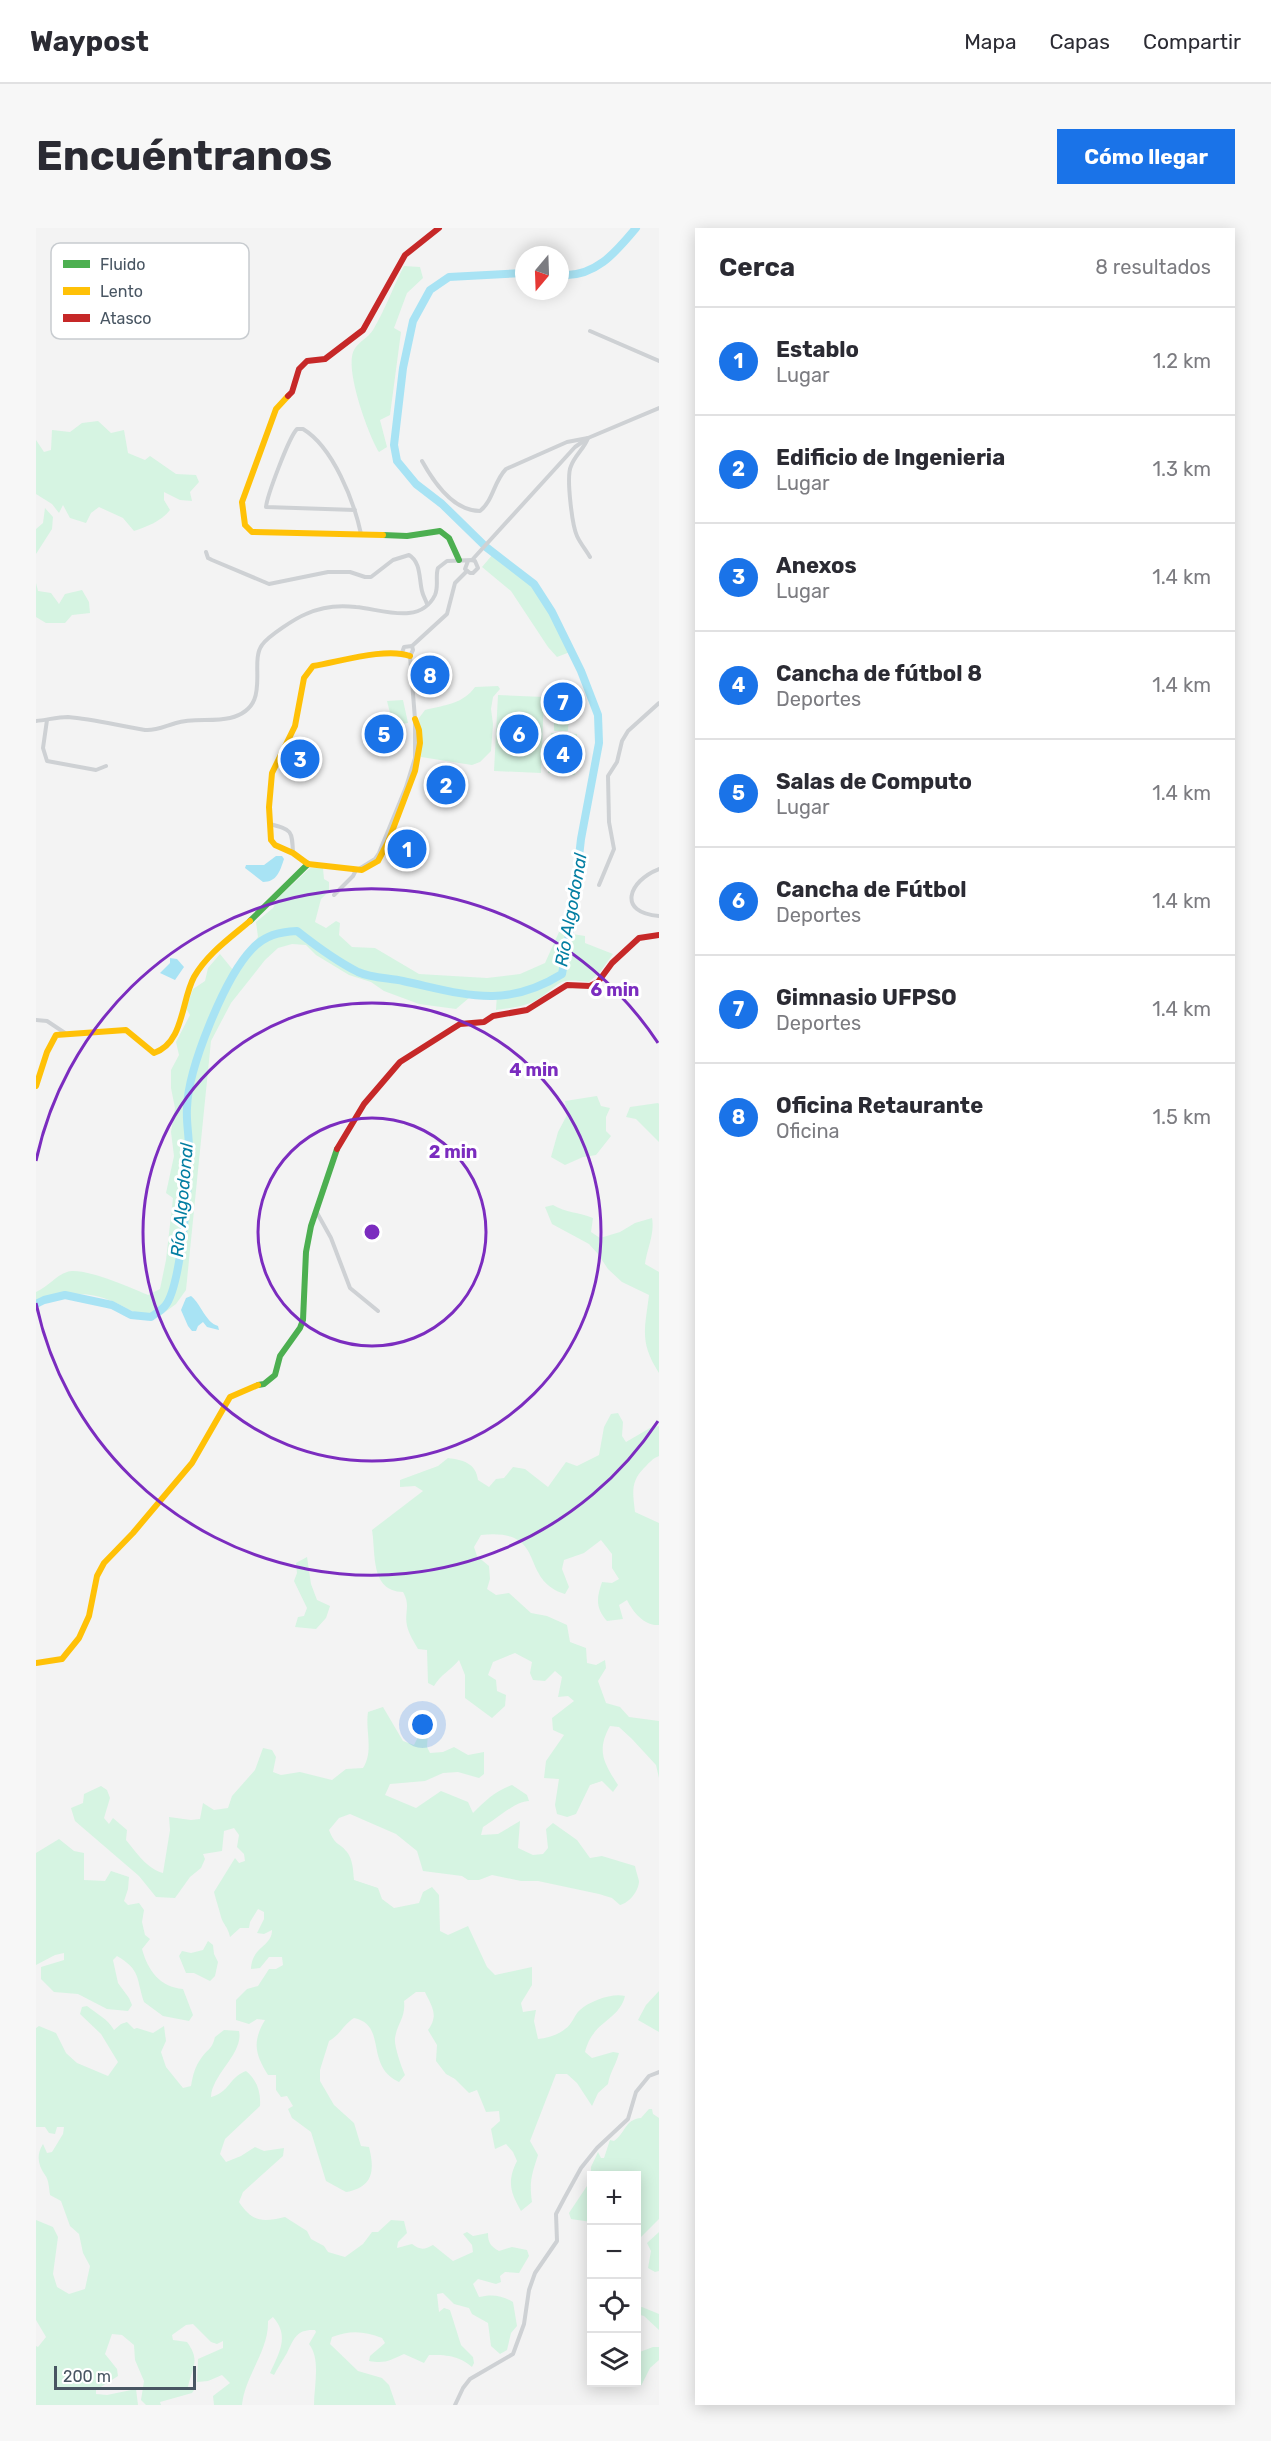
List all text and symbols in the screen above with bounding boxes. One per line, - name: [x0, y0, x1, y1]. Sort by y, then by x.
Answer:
- text: Waypost: [30, 25, 149, 58]
- text: Mapa: [964, 29, 1017, 54]
- text: Capas: [1050, 29, 1110, 54]
- text: Compartir: [1143, 29, 1241, 54]
- button: Cómo llegar: [1057, 129, 1235, 184]
- text: Encuéntranos: [36, 131, 332, 181]
- legend: [51, 243, 249, 339]
- north arrow: [515, 246, 569, 300]
- text: Cerca: [719, 252, 795, 283]
- text: Fluido: [100, 255, 145, 274]
- text: 8 resultados: [1095, 255, 1211, 279]
- text: Lento: [100, 282, 143, 301]
- text: Atasco: [100, 309, 152, 328]
- text: Establo: [776, 336, 859, 363]
- text: 1: [734, 349, 743, 373]
- text: 1.2 km: [1153, 349, 1211, 373]
- text: Lugar: [776, 363, 830, 387]
- text: Edificio de Ingenieria: [776, 444, 1005, 471]
- text: 2: [732, 457, 745, 481]
- text: 1.3 km: [1152, 457, 1211, 481]
- text: Lugar: [776, 471, 830, 495]
- text: Anexos: [776, 552, 857, 579]
- text: 3: [732, 565, 745, 589]
- text: 1.4 km: [1152, 565, 1211, 589]
- text: Lugar: [776, 579, 830, 603]
- pin: 8: [410, 652, 450, 698]
- text: Cancha de fútbol 8: [776, 660, 982, 687]
- text: 4: [732, 673, 745, 697]
- text: 1.4 km: [1152, 673, 1211, 697]
- pin: 7: [544, 680, 582, 724]
- text: Deportes: [776, 687, 861, 711]
- pin: 5: [364, 712, 404, 756]
- pin: 6: [500, 712, 538, 756]
- pin: 4: [544, 732, 582, 776]
- pin: 3: [280, 736, 320, 782]
- pin: 2: [426, 762, 466, 808]
- text: Salas de Computo: [776, 768, 972, 795]
- text: 5: [732, 781, 745, 805]
- text: 1.4 km: [1152, 781, 1211, 805]
- text: Lugar: [776, 795, 830, 819]
- pin: 1: [388, 826, 427, 872]
- water label: Río Algodonal: [550, 851, 592, 968]
- text: Cancha de Fútbol: [776, 876, 967, 903]
- text: 6: [732, 889, 745, 913]
- text: 1.4 km: [1152, 889, 1211, 913]
- text: Deportes: [776, 903, 861, 927]
- text: 6 min: [591, 979, 639, 1001]
- text: Gimnasio UFPSO: [776, 984, 957, 1011]
- text: 7: [733, 997, 744, 1021]
- text: 1.4 km: [1152, 997, 1211, 1021]
- text: Deportes: [776, 1011, 861, 1035]
- text: 4 min: [509, 1059, 559, 1081]
- text: Oficina Retaurante: [776, 1092, 983, 1119]
- text: 8: [732, 1105, 745, 1129]
- text: 1.5 km: [1153, 1105, 1211, 1129]
- text: Oficina: [776, 1119, 840, 1143]
- water label: Río Algodonal: [166, 1141, 198, 1258]
- text: 2 min: [429, 1141, 477, 1163]
- centre of rings: [362, 1222, 382, 1242]
- your location: [408, 1710, 437, 1739]
- map controls: [587, 2171, 641, 2387]
- button: +: [587, 2171, 641, 2225]
- button: −: [587, 2225, 641, 2279]
- button: locate: [587, 2279, 641, 2333]
- button: layers: [587, 2333, 641, 2387]
- scale bar: [54, 2363, 196, 2390]
- text: 200 m: [63, 2367, 111, 2386]

